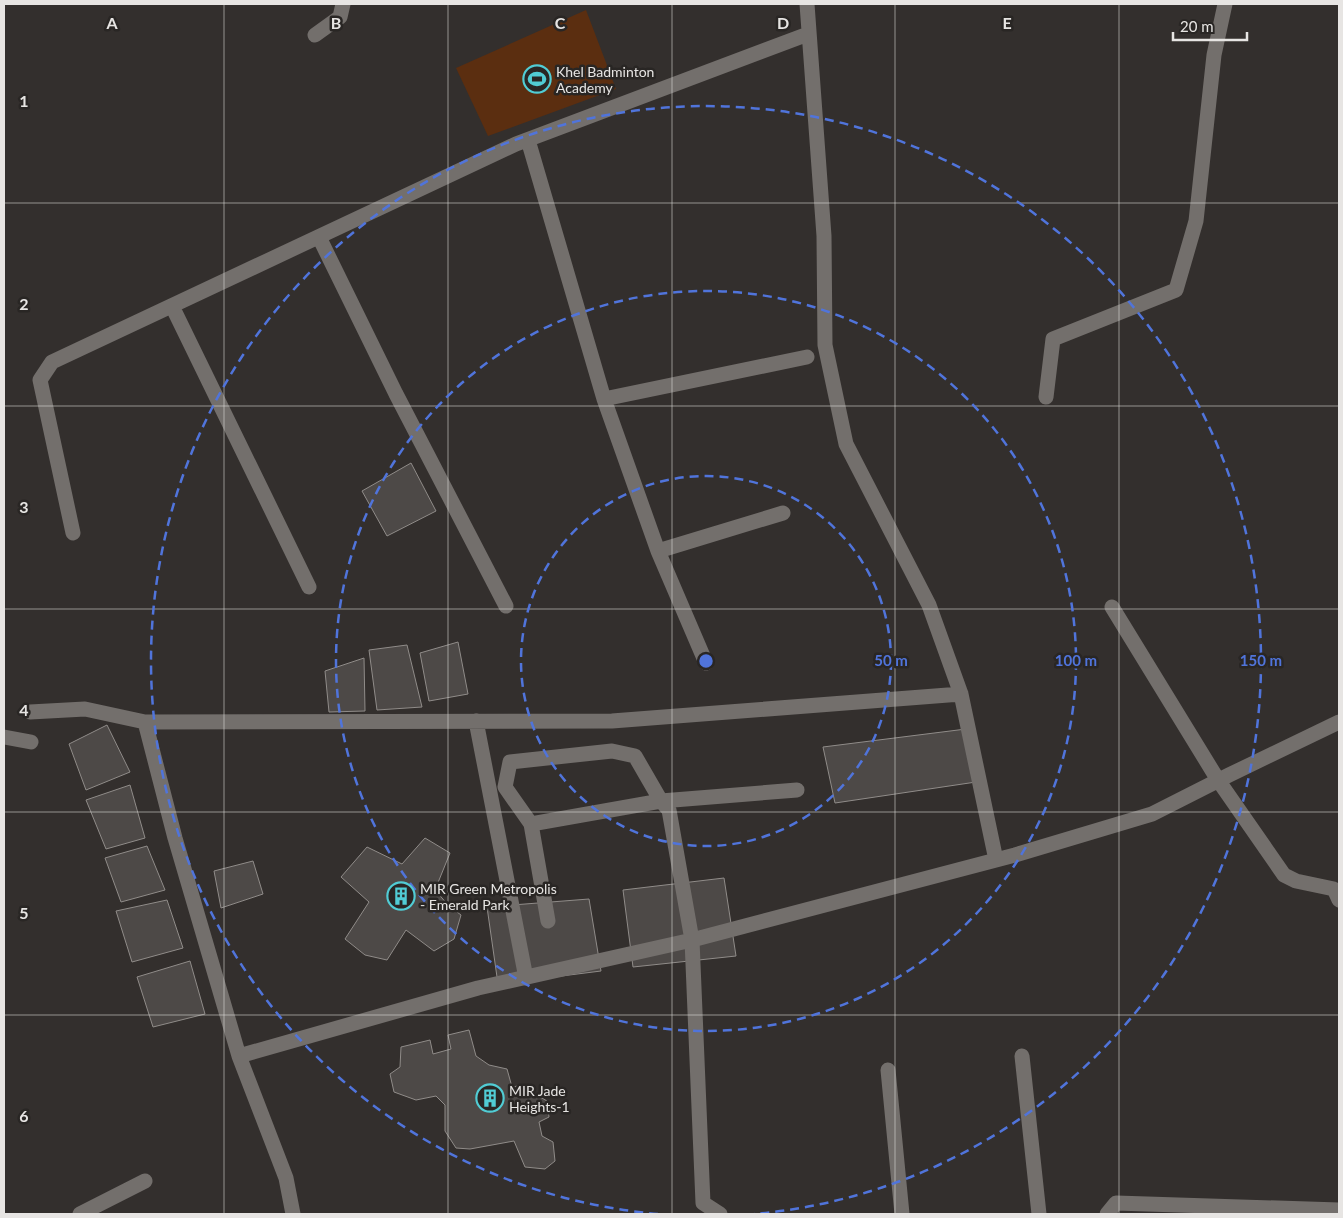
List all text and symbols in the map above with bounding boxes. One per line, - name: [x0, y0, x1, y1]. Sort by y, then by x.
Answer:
- scale bar: [1173, 10, 1247, 42]
- text: A: [105, 13, 118, 32]
- text: B: [331, 13, 341, 32]
- text: C: [555, 13, 566, 32]
- text: D: [777, 13, 789, 32]
- text: E: [1002, 13, 1012, 32]
- text: 20 m: [1180, 17, 1214, 35]
- place label: Khel Badminton Academy: [556, 63, 654, 96]
- sports icon: Khel Badminton Academy: [522, 64, 552, 94]
- text: 1: [19, 91, 29, 110]
- text: 2: [19, 294, 29, 313]
- text: 3: [19, 497, 29, 516]
- text: 50 m: [874, 651, 908, 669]
- text: 100 m: [1055, 651, 1097, 669]
- text: 150 m: [1240, 651, 1282, 669]
- centre of rings: [697, 652, 715, 670]
- text: 4: [19, 700, 29, 719]
- place label: MIR Green Metropolis - Emerald Park: [420, 880, 557, 913]
- building icon: MIR Green Metropolis - Emerald Park: [386, 881, 416, 911]
- text: 5: [19, 903, 29, 922]
- place label: MIR Jade Heights-1: [509, 1082, 570, 1115]
- building icon: MIR Jade Heights-1: [475, 1083, 505, 1113]
- text: 6: [19, 1106, 29, 1125]

